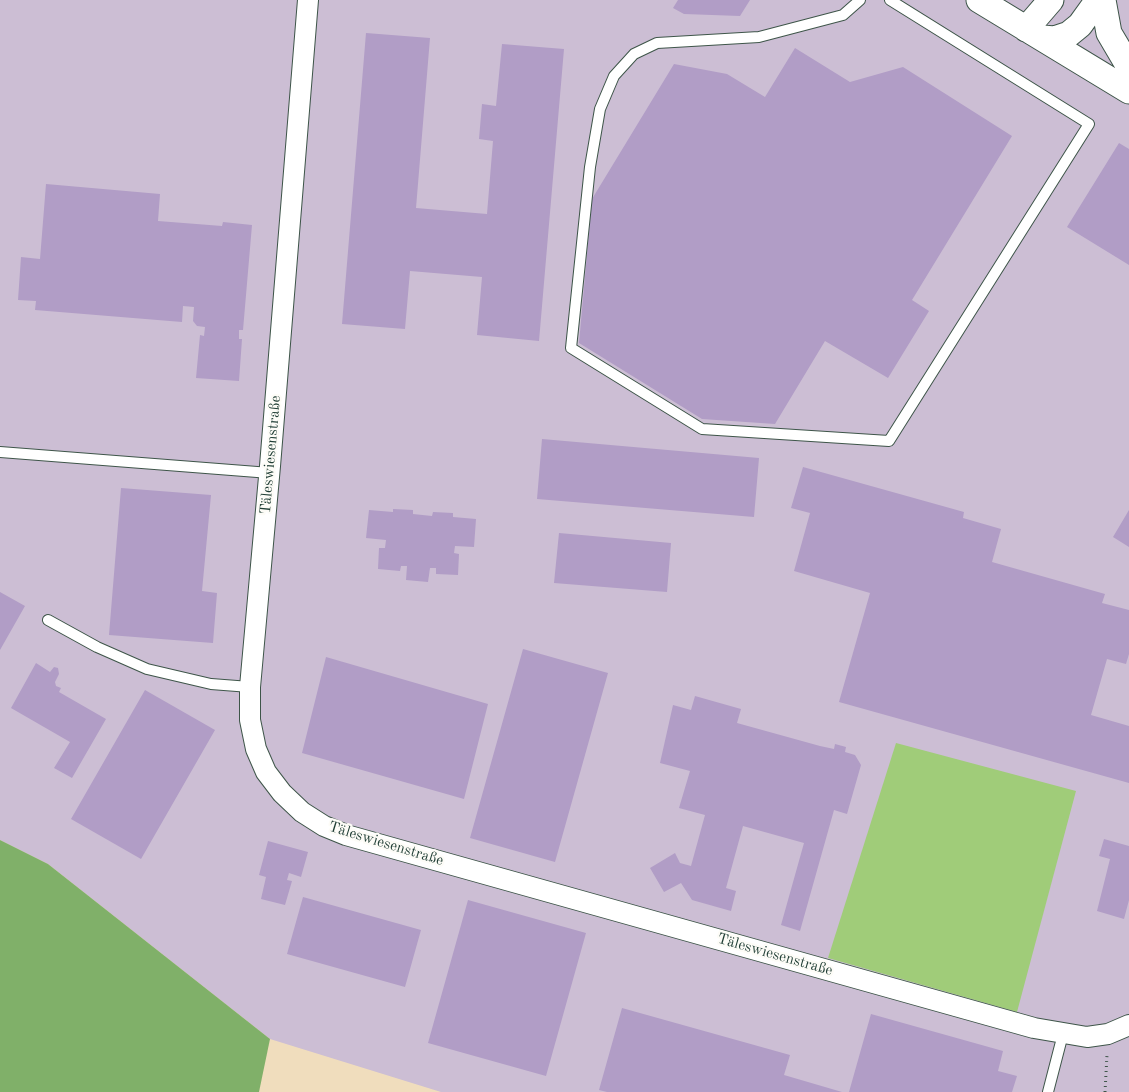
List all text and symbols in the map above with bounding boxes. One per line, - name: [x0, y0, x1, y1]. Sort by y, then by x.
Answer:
- street label: Täleswiesenstraße: [257, 395, 285, 515]
- street label: Täleswiesenstraße: [326, 818, 446, 870]
- street label: Täleswiesenstraße: [715, 930, 835, 980]

